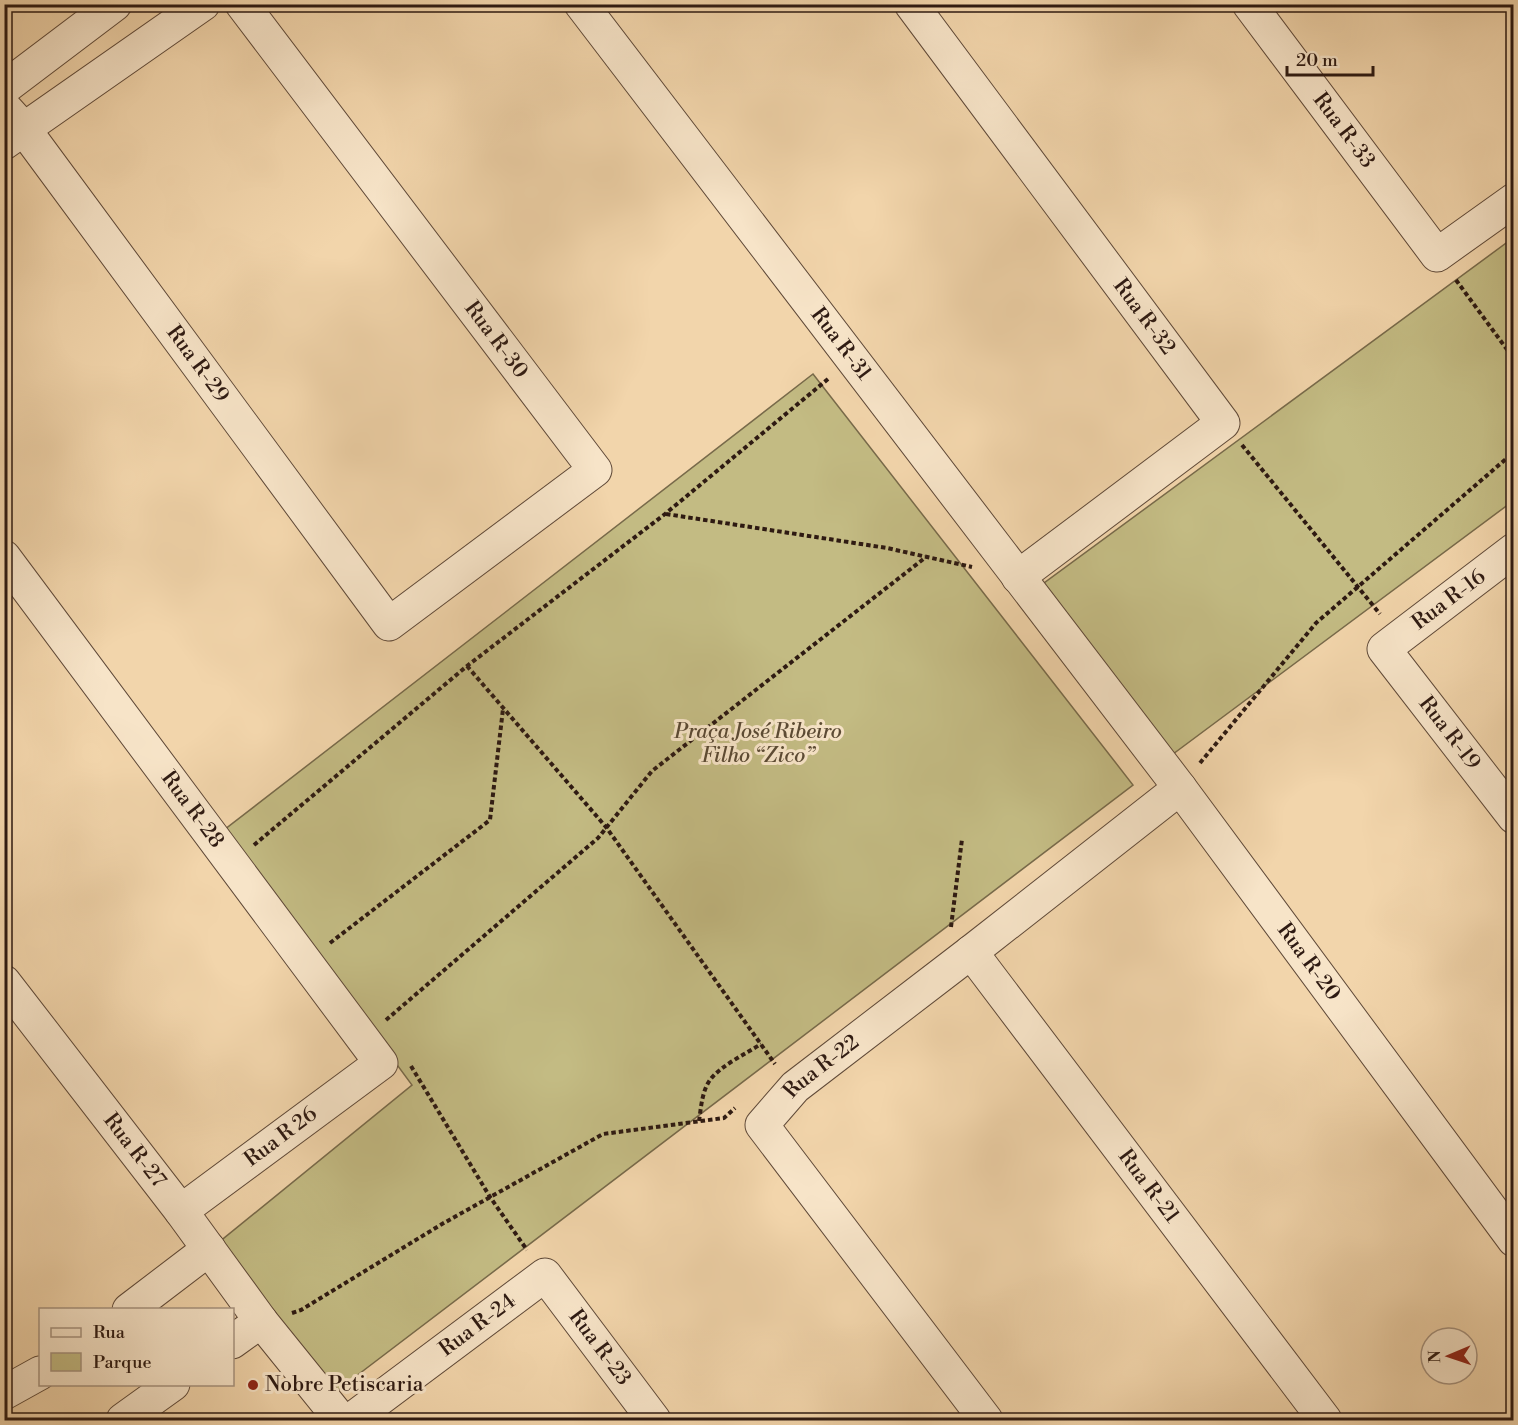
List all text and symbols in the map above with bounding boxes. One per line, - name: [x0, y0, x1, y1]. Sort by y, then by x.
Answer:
- scale bar: [1287, 39, 1372, 77]
- text: 20 m: [1296, 49, 1338, 72]
- street label: Rua R-33: [1307, 88, 1380, 173]
- street label: Rua R-32: [1107, 274, 1181, 360]
- street label: Rua R-30: [459, 296, 533, 384]
- street label: Rua R-31: [805, 303, 877, 386]
- street label: Rua R-29: [160, 321, 234, 408]
- street label: Rua R-16: [1407, 564, 1491, 636]
- street label: Rua R-19: [1413, 691, 1486, 775]
- park label: Praça José Ribeiro Filho “Zico”: [673, 719, 842, 769]
- street label: Rua R-28: [155, 766, 229, 853]
- street label: Rua R-20: [1271, 918, 1346, 1006]
- street label: Rua R-22: [778, 1029, 864, 1104]
- street label: Rua R 26: [239, 1101, 323, 1173]
- street label: Rua R-27: [97, 1108, 171, 1193]
- street label: Rua R-21: [1112, 1144, 1185, 1229]
- street label: Rua R-24: [434, 1288, 521, 1363]
- street label: Rua R-23: [563, 1305, 636, 1391]
- legend: [39, 1308, 234, 1386]
- text: Rua: [93, 1321, 126, 1344]
- north arrow: [1419, 1326, 1479, 1386]
- text: N: [1425, 1349, 1445, 1363]
- text: Parque: [93, 1351, 152, 1374]
- place label: Nobre Petiscaria: [265, 1372, 424, 1398]
- marker: Nobre Petiscaria: [246, 1378, 260, 1392]

